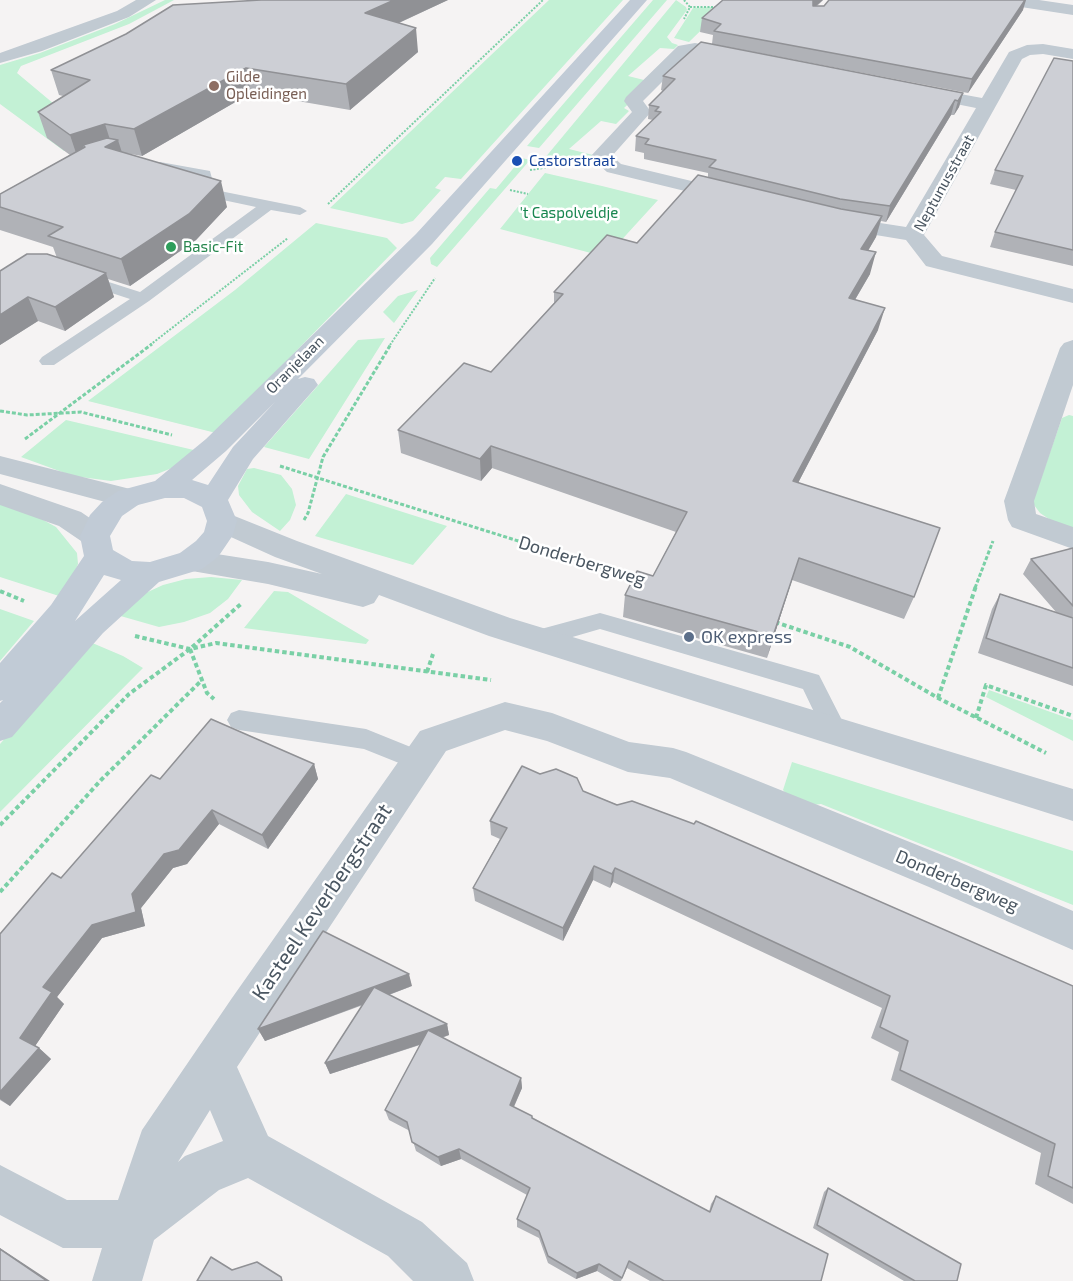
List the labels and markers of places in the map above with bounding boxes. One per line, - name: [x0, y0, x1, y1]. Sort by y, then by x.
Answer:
- place label: Gilde Opleidingen: [226, 68, 307, 103]
- marker: Gilde Opleidingen: [207, 79, 221, 93]
- place label: Castorstraat: [529, 152, 615, 170]
- marker: Castorstraat: [510, 154, 524, 168]
- place label: Basic-Fit: [183, 238, 243, 256]
- marker: Basic-Fit: [164, 240, 178, 254]
- place label: OK express: [701, 626, 792, 648]
- marker: OK express: [682, 630, 696, 644]

